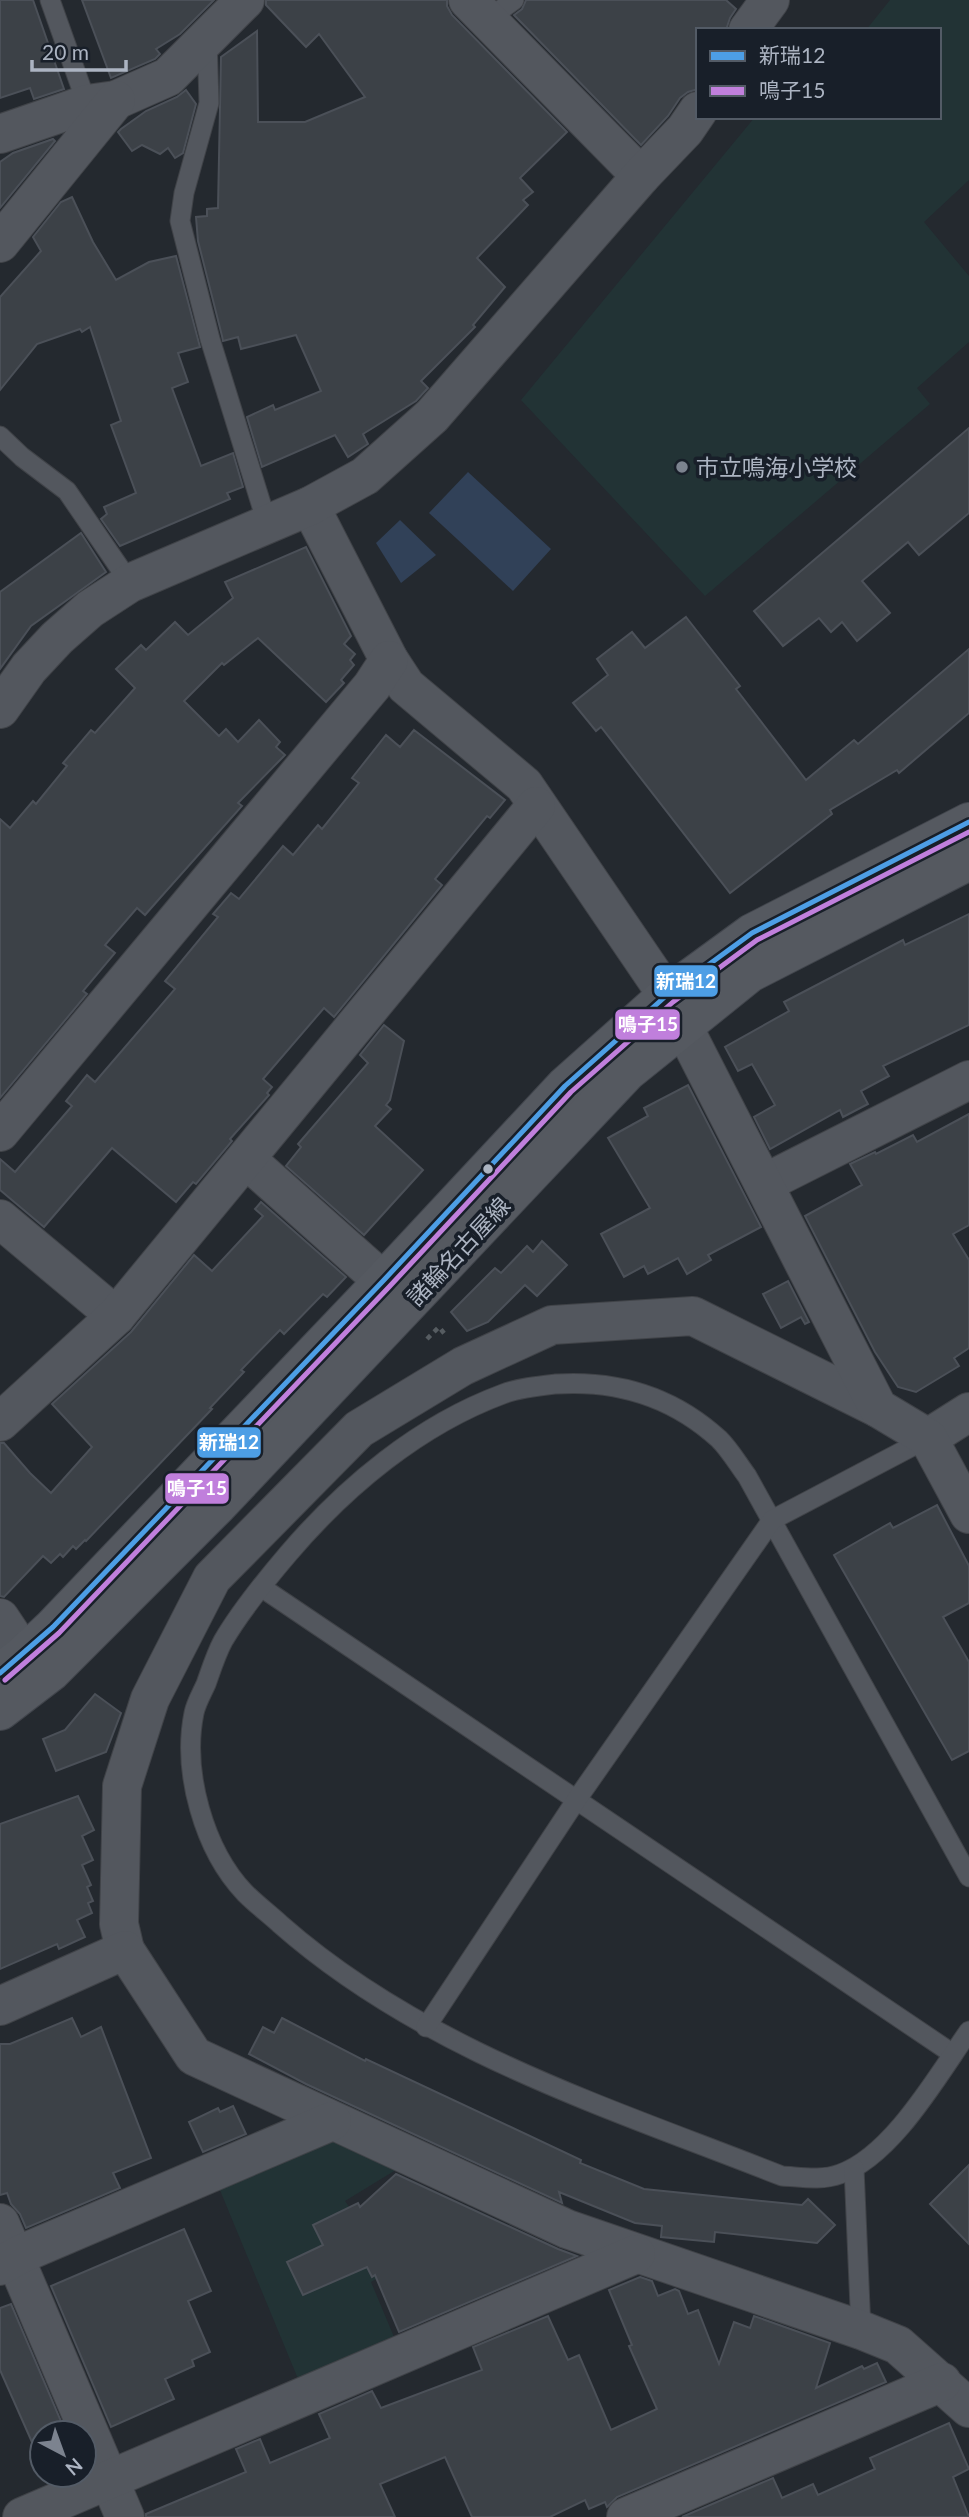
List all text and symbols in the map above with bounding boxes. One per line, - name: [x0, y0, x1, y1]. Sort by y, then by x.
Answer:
- scale bar: [32, 28, 126, 72]
- legend: [696, 28, 941, 119]
- text: 20 m: [42, 39, 89, 64]
- text: 新瑞12: [759, 42, 825, 67]
- text: 鳴子15: [759, 77, 825, 102]
- place label: 市立鳴海小学校: [696, 453, 857, 481]
- marker: 市立鳴海小学校: [674, 459, 690, 475]
- line badge: 新瑞12: [653, 964, 719, 998]
- text: 新瑞12: [656, 969, 716, 992]
- line badge: 鳴子15: [614, 1008, 681, 1041]
- text: 鳴子15: [618, 1012, 678, 1035]
- unlabelled marker: [481, 1162, 495, 1176]
- street label: 諸輪名古屋線: [401, 1191, 515, 1311]
- line badge: 新瑞12: [196, 1426, 262, 1459]
- text: 新瑞12: [199, 1430, 259, 1453]
- line badge: 鳴子15: [164, 1472, 230, 1505]
- text: 鳴子15: [167, 1476, 227, 1499]
- north arrow: [28, 2419, 98, 2489]
- text: N: [61, 2454, 88, 2481]

